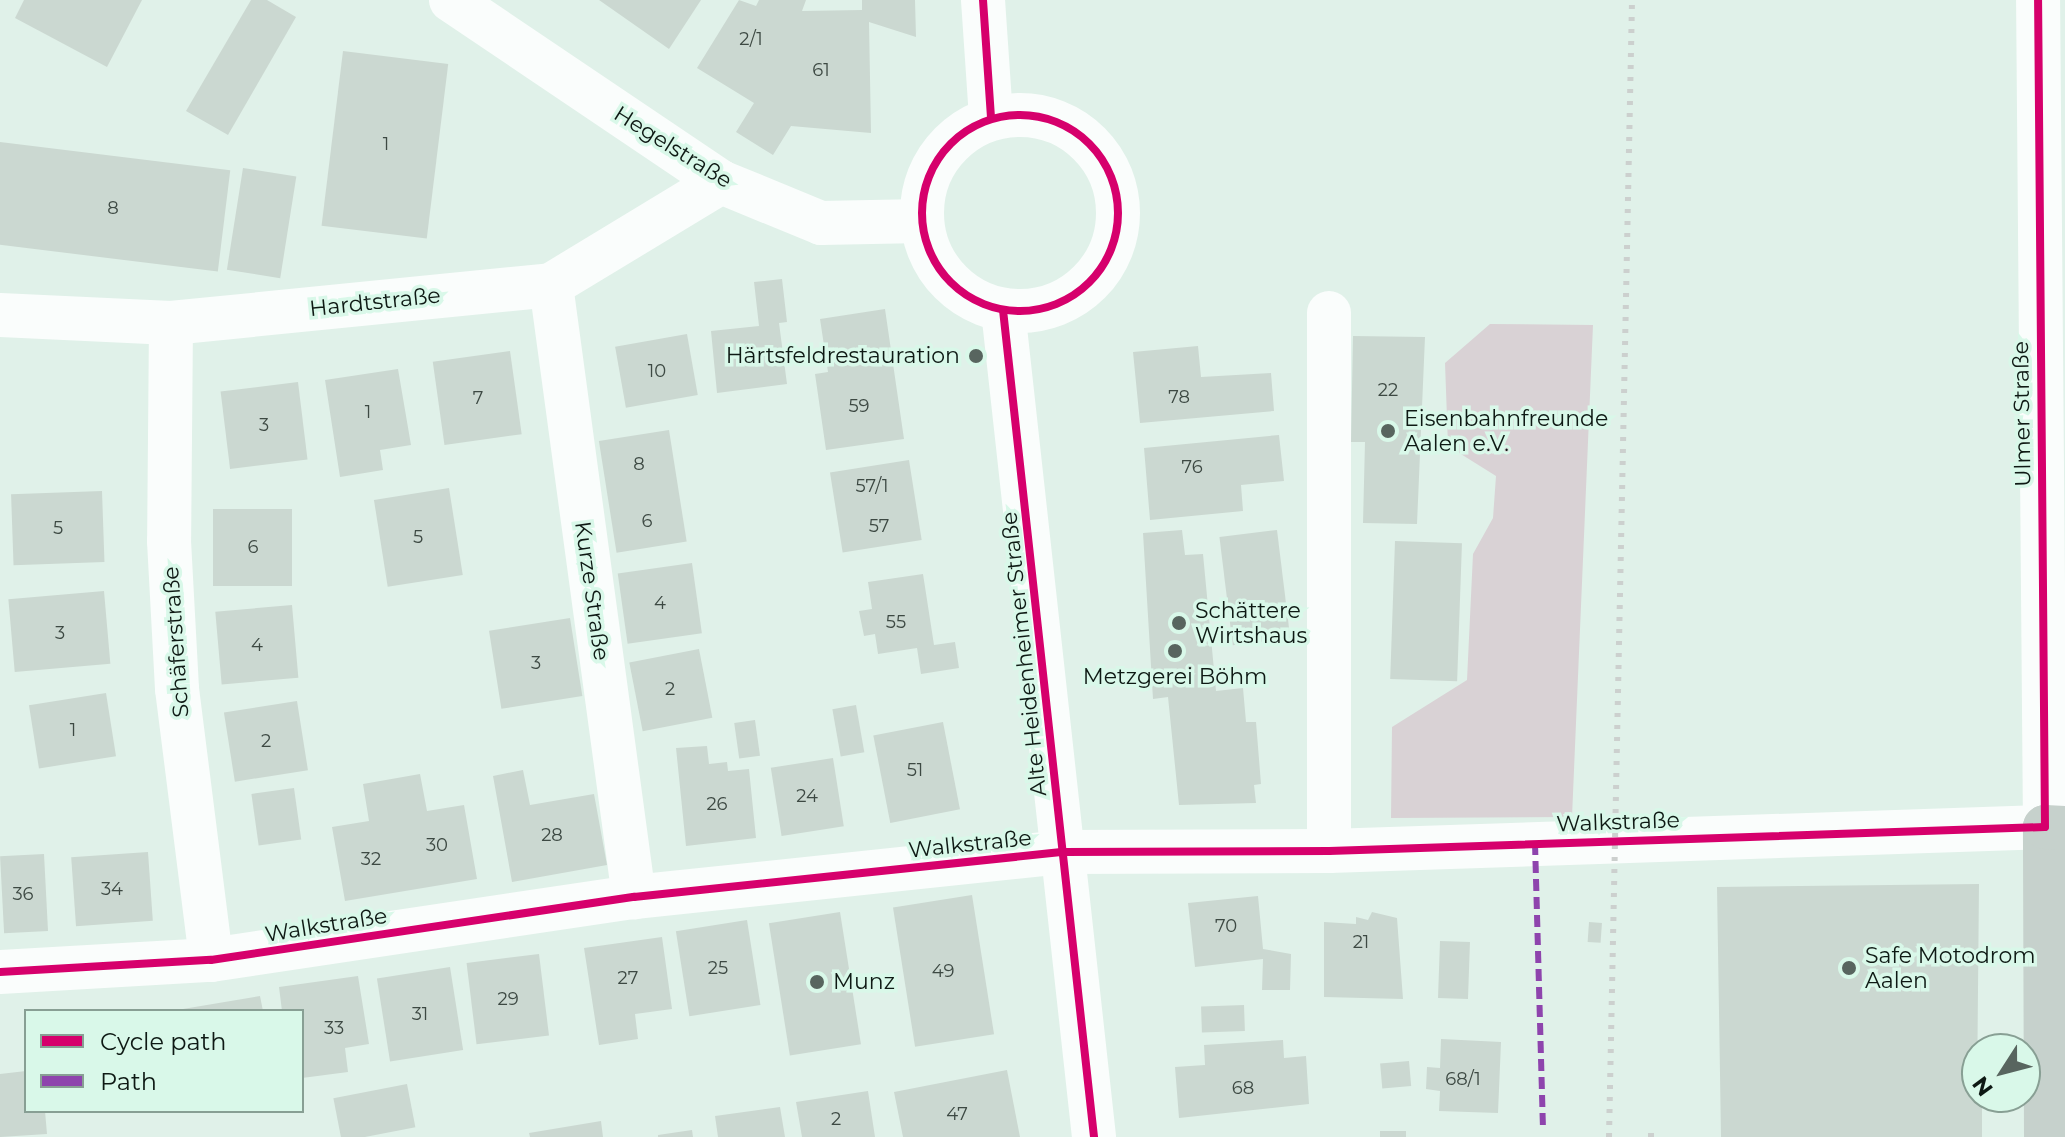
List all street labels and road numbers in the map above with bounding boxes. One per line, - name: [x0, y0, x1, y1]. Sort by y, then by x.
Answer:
- street label: Hegelstraße: [609, 100, 737, 194]
- street label: Hardtstraße: [308, 282, 442, 322]
- street label: Ulmer Straße: [2008, 341, 2036, 487]
- street label: Alte Heidenheimer Straße: [996, 510, 1052, 798]
- street label: Kurze Straße: [569, 520, 615, 662]
- street label: Schäferstraße: [158, 566, 194, 718]
- street label: Walkstraße: [1556, 807, 1680, 837]
- street label: Walkstraße: [907, 824, 1033, 864]
- street label: Walkstraße: [263, 902, 389, 948]

